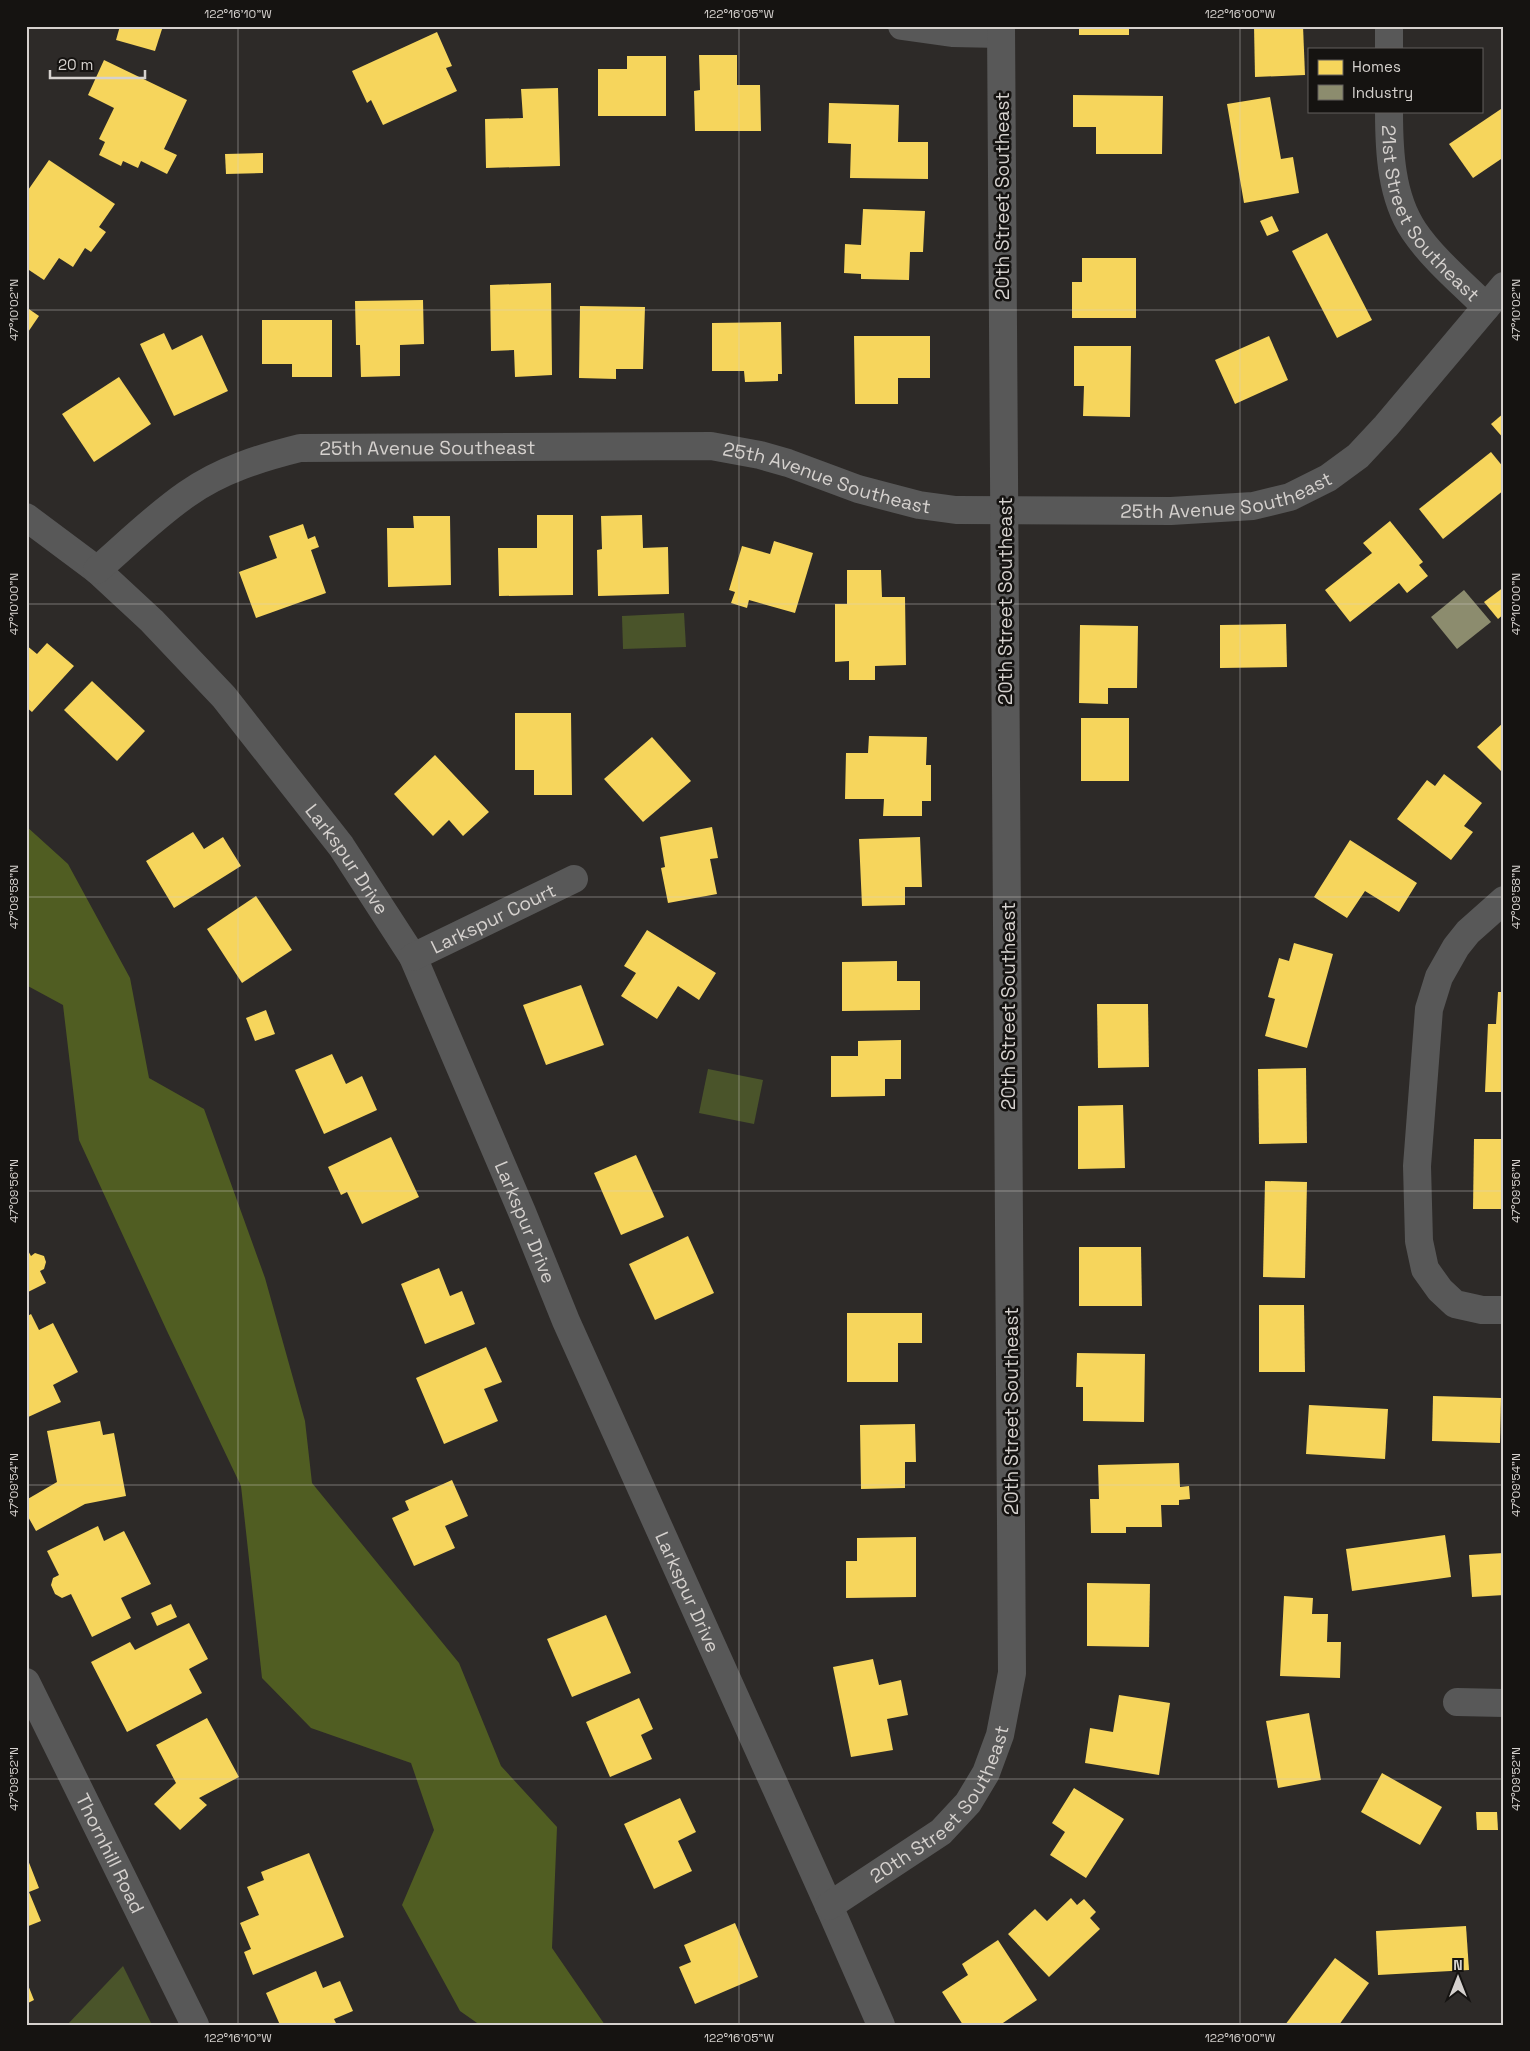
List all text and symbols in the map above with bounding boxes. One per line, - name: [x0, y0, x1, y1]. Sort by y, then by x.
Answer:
- text: 122°16'10"W: [204, 6, 272, 22]
- text: 122°16'05"W: [704, 6, 774, 22]
- text: 122°16'00"W: [1205, 6, 1276, 22]
- scale bar: [50, 48, 145, 80]
- legend: [1308, 48, 1482, 112]
- text: 20 m: [58, 55, 93, 74]
- text: Homes: [1352, 57, 1401, 76]
- text: Industry: [1352, 83, 1413, 102]
- street label: 20th Street Southeast: [990, 92, 1015, 300]
- street label: 21st Street Southeast: [1376, 125, 1485, 307]
- text: 47°10'02"N: [6, 279, 22, 341]
- text: 47°10'02"N: [1508, 279, 1524, 341]
- street label: 25th Avenue Southeast: [319, 435, 535, 461]
- street label: 25th Avenue Southeast: [721, 436, 932, 519]
- street label: 25th Avenue Southeast: [1120, 466, 1336, 524]
- street label: 20th Street Southeast: [993, 497, 1018, 705]
- text: 47°10'00"N: [6, 573, 22, 635]
- text: 47°10'00"N: [1508, 573, 1524, 635]
- street label: Larkspur Drive: [299, 799, 394, 920]
- text: 47°09'58"N: [6, 865, 22, 929]
- text: 47°09'58"N: [1508, 865, 1524, 929]
- street label: Larkspur Court: [427, 878, 560, 960]
- street label: 20th Street Southeast: [996, 902, 1021, 1110]
- street label: Larkspur Drive: [489, 1157, 561, 1287]
- text: 47°09'56"N: [6, 1159, 22, 1223]
- text: 47°09'56"N: [1508, 1159, 1524, 1223]
- street label: 20th Street Southeast: [999, 1307, 1024, 1515]
- text: 47°09'54"N: [6, 1453, 22, 1517]
- text: 47°09'54"N: [1508, 1453, 1524, 1517]
- street label: Larkspur Drive: [649, 1528, 725, 1657]
- street label: 20th Street Southeast: [865, 1723, 1015, 1889]
- text: 47°09'52"N: [6, 1747, 22, 1811]
- text: 47°09'52"N: [1508, 1747, 1524, 1811]
- street label: Thornhill Road: [70, 1789, 150, 1918]
- north arrow: [1432, 1954, 1482, 2004]
- text: N: [1453, 1956, 1463, 1974]
- text: 122°16'10"W: [204, 2030, 272, 2046]
- text: 122°16'05"W: [704, 2030, 774, 2046]
- text: 122°16'00"W: [1205, 2030, 1276, 2046]

